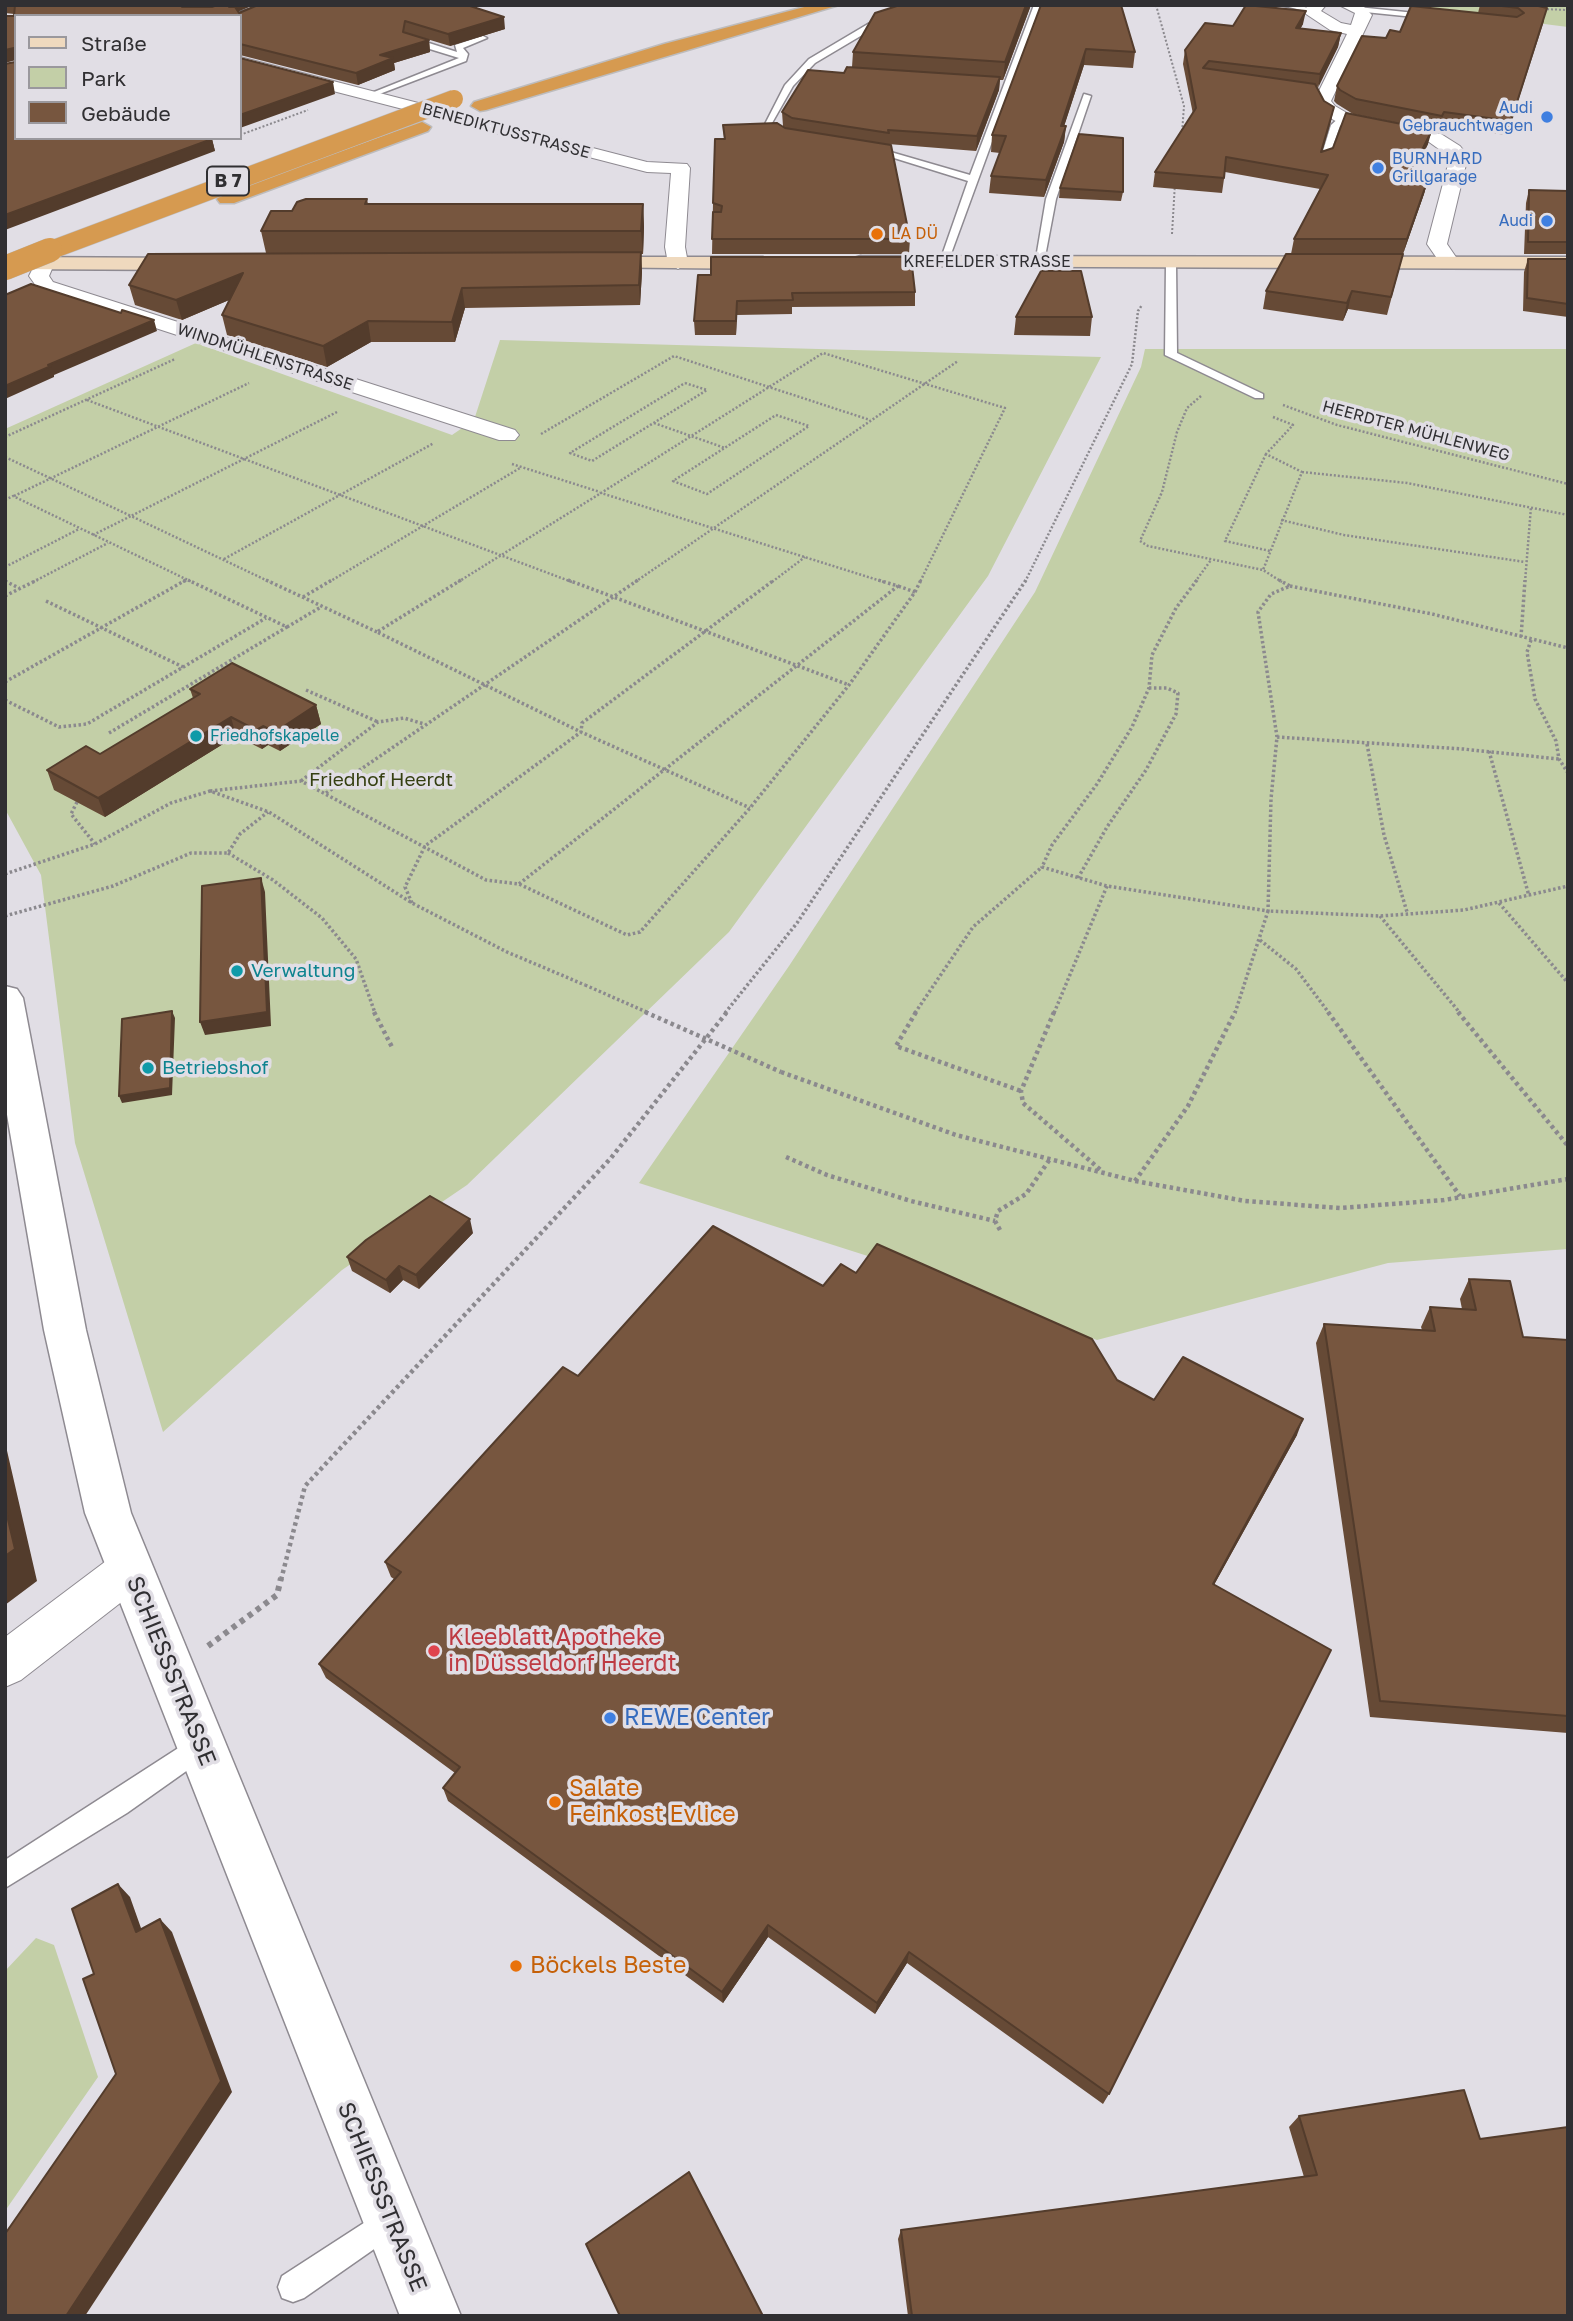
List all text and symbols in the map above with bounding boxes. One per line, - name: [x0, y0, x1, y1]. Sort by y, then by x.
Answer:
- legend: [14, 14, 242, 140]
- text: Straße: [81, 30, 147, 56]
- text: Park: [81, 65, 126, 91]
- place label: Audi Gebrauchtwagen: [1402, 98, 1533, 136]
- street label: BENEDIKTUSSTRASSE: [420, 99, 592, 163]
- text: Gebäude: [81, 100, 171, 126]
- marker: Audi Gebrauchtwagen: [1539, 109, 1555, 125]
- place label: BURNHARD Grillgarage: [1392, 149, 1482, 187]
- marker: BURNHARD Grillgarage: [1370, 160, 1386, 176]
- road number: B 7: [207, 166, 249, 196]
- place label: Audi: [1499, 211, 1533, 231]
- marker: Audi: [1539, 213, 1555, 229]
- place label: LA DÜ: [891, 224, 938, 244]
- marker: LA DÜ: [869, 226, 885, 242]
- street label: KREFELDER STRASSE: [903, 252, 1071, 272]
- street label: WINDMÜHLENSTRASSE: [175, 319, 355, 395]
- street label: HEERDTER MÜHLENWEG: [1320, 397, 1512, 465]
- place label: Friedhofskapelle: [210, 726, 339, 746]
- marker: Friedhofskapelle: [188, 728, 204, 744]
- park label: Friedhof Heerdt: [309, 769, 453, 791]
- place label: Verwaltung: [251, 960, 355, 982]
- marker: Verwaltung: [229, 963, 245, 979]
- place label: Betriebshof: [162, 1057, 268, 1079]
- marker: Betriebshof: [140, 1060, 156, 1076]
- street label: SCHIESSSTRASSE: [120, 1572, 222, 1770]
- place label: Kleeblatt Apotheke in Düsseldorf Heerdt: [448, 1624, 677, 1678]
- marker: Kleeblatt Apotheke in Düsseldorf Heerdt: [426, 1643, 442, 1659]
- place label: REWE Center: [624, 1704, 770, 1732]
- marker: REWE Center: [602, 1710, 618, 1726]
- place label: Salate Feinkost Evlice: [569, 1775, 736, 1829]
- marker: Salate Feinkost Evlice: [547, 1794, 563, 1810]
- place label: Böckels Beste: [530, 1952, 686, 1980]
- marker: Böckels Beste: [508, 1958, 524, 1974]
- street label: SCHIESSSTRASSE: [331, 2098, 433, 2296]

